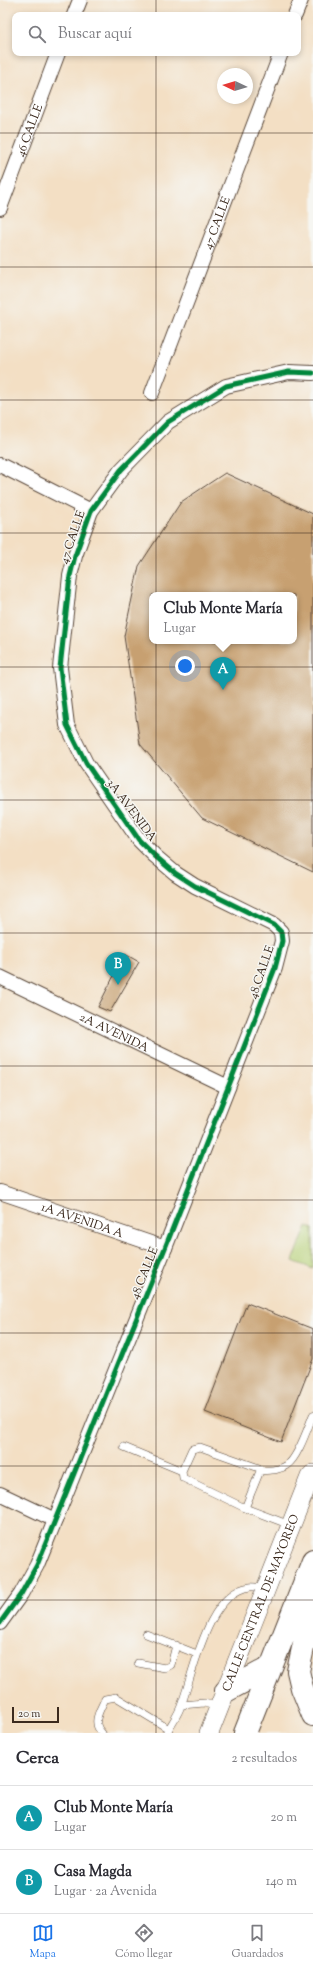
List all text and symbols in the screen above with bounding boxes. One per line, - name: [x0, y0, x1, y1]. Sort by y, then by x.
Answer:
- search box: [12, 12, 301, 56]
- icon: search: [26, 23, 48, 45]
- text: Buscar aquí: [58, 24, 132, 45]
- north arrow: [217, 68, 253, 104]
- street label: 46 CALLE: [12, 101, 48, 160]
- street label: 47 CALLE: [199, 193, 236, 252]
- street label: 47 CALLE: [55, 508, 91, 566]
- popup: [149, 592, 297, 644]
- text: Club Monte María: [163, 599, 283, 620]
- text: Lugar: [163, 620, 196, 638]
- your location: [175, 656, 195, 676]
- pin: A: [210, 657, 236, 690]
- street label: 3A AVENIDA: [102, 776, 161, 846]
- street label: 48 CALLE: [244, 943, 280, 1001]
- pin: B: [105, 952, 131, 985]
- street label: 2A AVENIDA: [76, 1009, 152, 1058]
- street label: 1A AVENIDA A: [38, 1199, 126, 1243]
- street label: 48 CALLE: [126, 1244, 164, 1302]
- street label: CALLE CENTRAL DE MAYOREO: [218, 1512, 304, 1694]
- scale bar: [12, 1705, 59, 1724]
- text: 20 m: [18, 1706, 40, 1722]
- text: Cerca: [16, 1747, 59, 1771]
- text: 2 resultados: [231, 1750, 297, 1768]
- text: Club Monte María: [54, 1798, 173, 1819]
- text: A: [24, 1809, 34, 1827]
- text: 20 m: [271, 1809, 297, 1827]
- text: Lugar: [54, 1819, 86, 1837]
- text: Casa Magda: [54, 1862, 132, 1883]
- text: B: [25, 1873, 33, 1891]
- text: 140 m: [266, 1873, 297, 1891]
- text: Lugar · 2a Avenida: [54, 1883, 157, 1901]
- tab: Mapa: [30, 1922, 56, 1962]
- tab: Cómo llegar: [115, 1922, 172, 1962]
- tab: Guardados: [231, 1922, 283, 1962]

